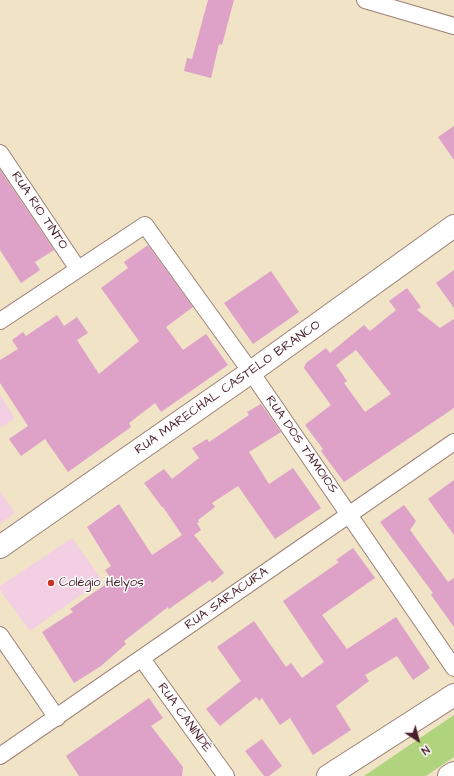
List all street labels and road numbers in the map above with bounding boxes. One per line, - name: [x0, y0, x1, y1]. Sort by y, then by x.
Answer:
- street label: RUA RIO TINTO: [7, 169, 71, 253]
- street label: RUA MARECHAL CASTELO BRANCO: [132, 318, 324, 458]
- street label: RUA DOS TAMOIOS: [261, 393, 341, 497]
- street label: RUA SARACURA: [182, 564, 272, 634]
- street label: RUA CANINDÉ: [154, 680, 214, 756]

